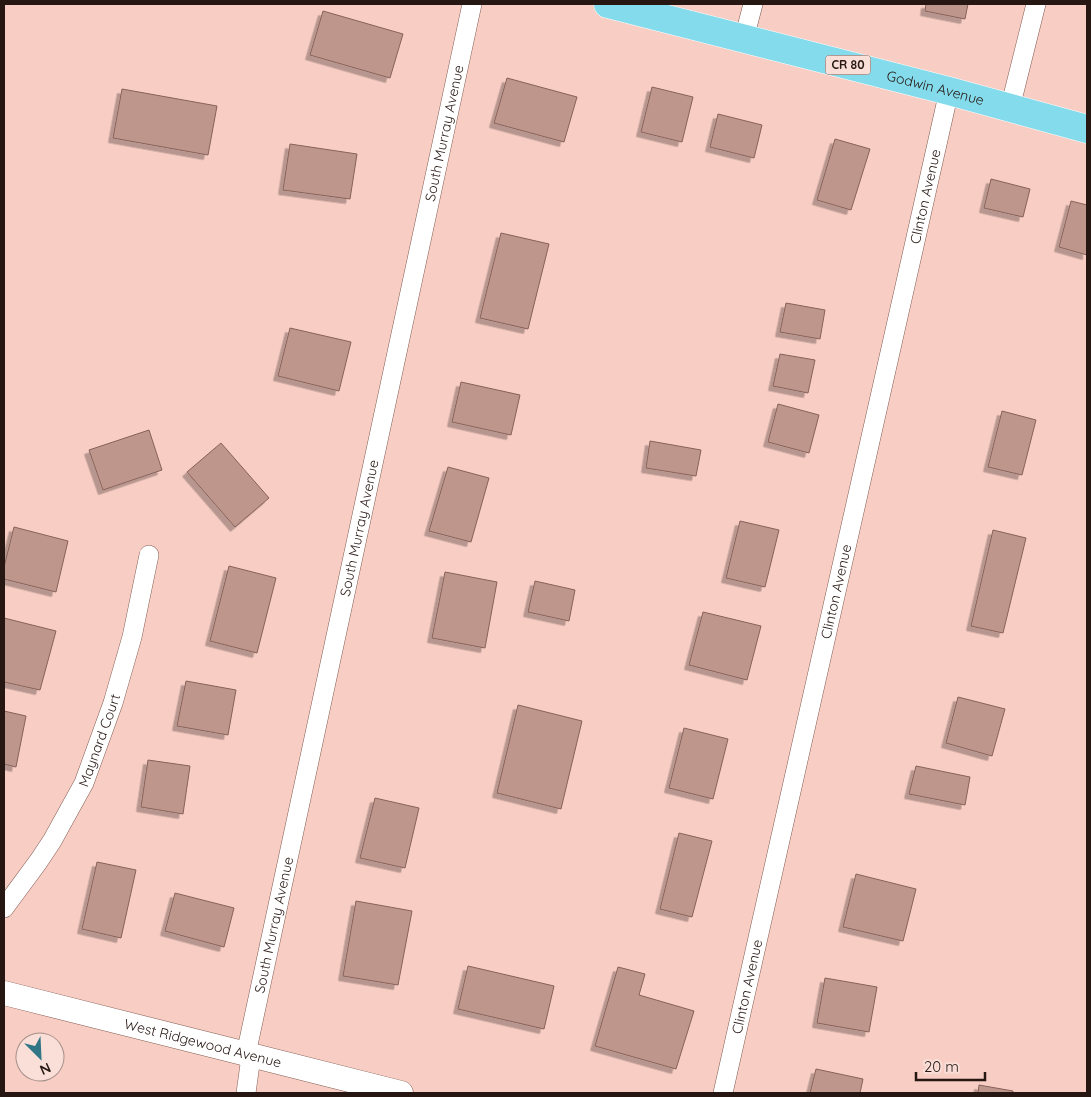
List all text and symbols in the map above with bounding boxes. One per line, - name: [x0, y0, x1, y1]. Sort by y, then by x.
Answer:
- road number: CR 80: [826, 56, 870, 74]
- street label: South Murray Avenue: [421, 63, 468, 203]
- street label: Godwin Avenue: [885, 66, 986, 109]
- street label: Clinton Avenue: [906, 147, 945, 246]
- street label: South Murray Avenue: [336, 458, 383, 598]
- street label: Clinton Avenue: [817, 542, 856, 641]
- street label: Maynard Court: [74, 692, 124, 789]
- street label: South Murray Avenue: [250, 855, 297, 995]
- street label: Clinton Avenue: [728, 938, 766, 1036]
- street label: West Ridgewood Avenue: [122, 1015, 283, 1072]
- north arrow: [15, 1032, 65, 1082]
- scale bar: [916, 1050, 985, 1082]
- text: 20 m: [924, 1057, 959, 1076]
- text: N: [37, 1059, 54, 1079]

